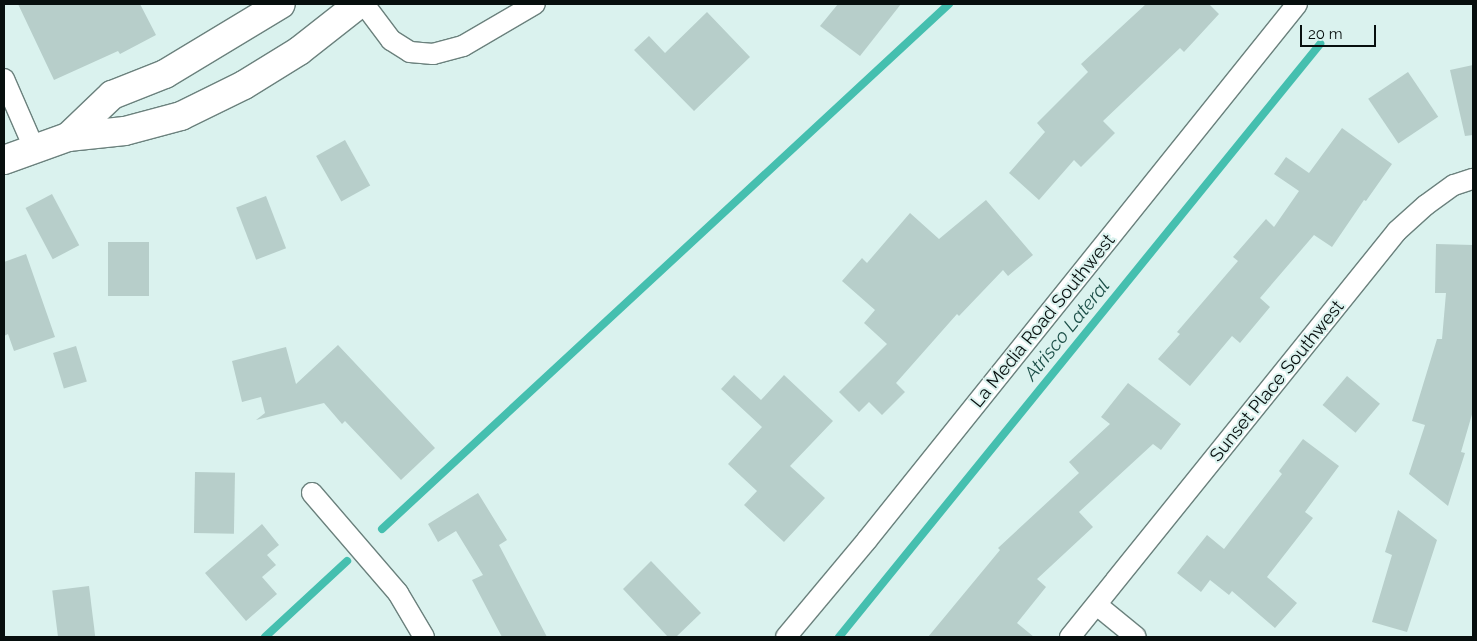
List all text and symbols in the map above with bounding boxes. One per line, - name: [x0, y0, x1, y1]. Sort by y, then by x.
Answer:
- scale bar: [1302, 15, 1378, 47]
- text: 20 m: [1308, 25, 1343, 43]
- street label: La Media Road Southwest: [966, 230, 1120, 412]
- water label: Atrisco Lateral: [1019, 275, 1115, 385]
- street label: Sunset Place Southwest: [1205, 296, 1349, 466]

